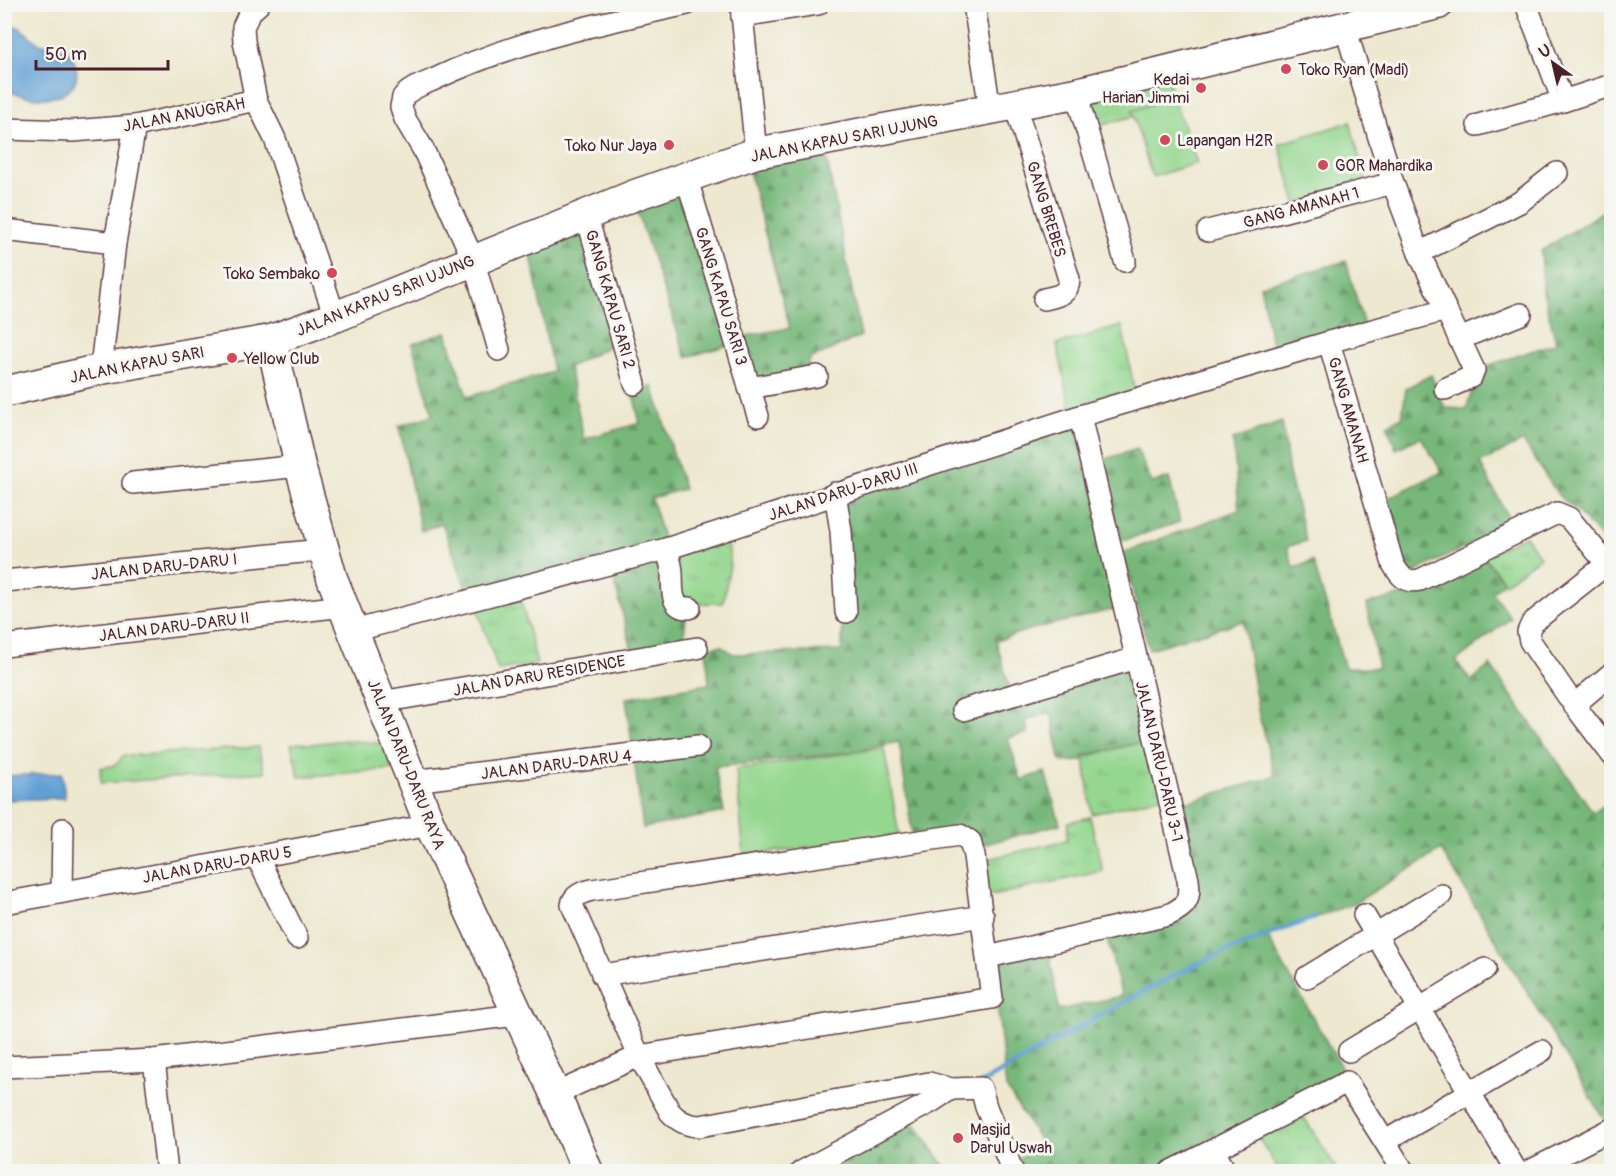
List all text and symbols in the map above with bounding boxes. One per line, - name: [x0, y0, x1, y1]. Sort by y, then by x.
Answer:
- scale bar: [36, 33, 168, 71]
- north arrow: [1523, 33, 1583, 93]
- text: U: [1535, 40, 1555, 63]
- text: 50 m: [45, 43, 87, 66]
- place label: Toko Ryan (Madi): [1298, 60, 1409, 80]
- marker: Toko Ryan (Madi): [1279, 62, 1293, 76]
- place label: Kedai Harian Jimmi: [1102, 70, 1189, 108]
- marker: Kedai Harian Jimmi: [1194, 81, 1208, 95]
- street label: JALAN ANUGRAH: [121, 93, 247, 137]
- street label: JALAN KAPAU SARI UJUNG: [749, 111, 940, 167]
- place label: Lapangan H2R: [1177, 131, 1273, 151]
- marker: Lapangan H2R: [1158, 133, 1172, 147]
- place label: Toko Nur Jaya: [564, 136, 657, 156]
- marker: Toko Nur Jaya: [662, 138, 676, 152]
- place label: GOR Mahardika: [1335, 156, 1433, 176]
- marker: GOR Mahardika: [1316, 158, 1330, 172]
- street label: GANG BREBES: [1022, 159, 1070, 260]
- street label: GANG AMANAH 1: [1241, 183, 1361, 233]
- street label: GANG KAPAU SARI 3: [691, 225, 752, 368]
- street label: GANG KAPAU SARI 2: [581, 228, 639, 371]
- street label: JALAN KAPAU SARI UJUNG: [293, 251, 477, 341]
- place label: Toko Sembako: [223, 264, 320, 284]
- marker: Toko Sembako: [325, 266, 339, 280]
- street label: JALAN KAPAU SARI: [68, 342, 206, 388]
- place label: Yellow Club: [243, 349, 319, 369]
- marker: Yellow Club: [225, 351, 239, 365]
- street label: GANG AMANAH: [1323, 355, 1373, 466]
- street label: JALAN DARU-DARU III: [766, 458, 921, 526]
- street label: JALAN DARU-DARU I: [90, 549, 238, 585]
- street label: JALAN DARU-DARU II: [98, 608, 251, 646]
- street label: JALAN DARU RESIDENCE: [451, 651, 627, 701]
- street label: JALAN DARU-DARU RAYA: [363, 676, 449, 852]
- street label: JALAN DARU-DARU 3-1: [1131, 679, 1187, 844]
- street label: JALAN DARU-DARU 4: [480, 746, 633, 784]
- street label: JALAN DARU-DARU 5: [141, 842, 293, 888]
- place label: Masjid Darul Uswah: [970, 1120, 1052, 1158]
- marker: Masjid Darul Uswah: [951, 1131, 965, 1145]

